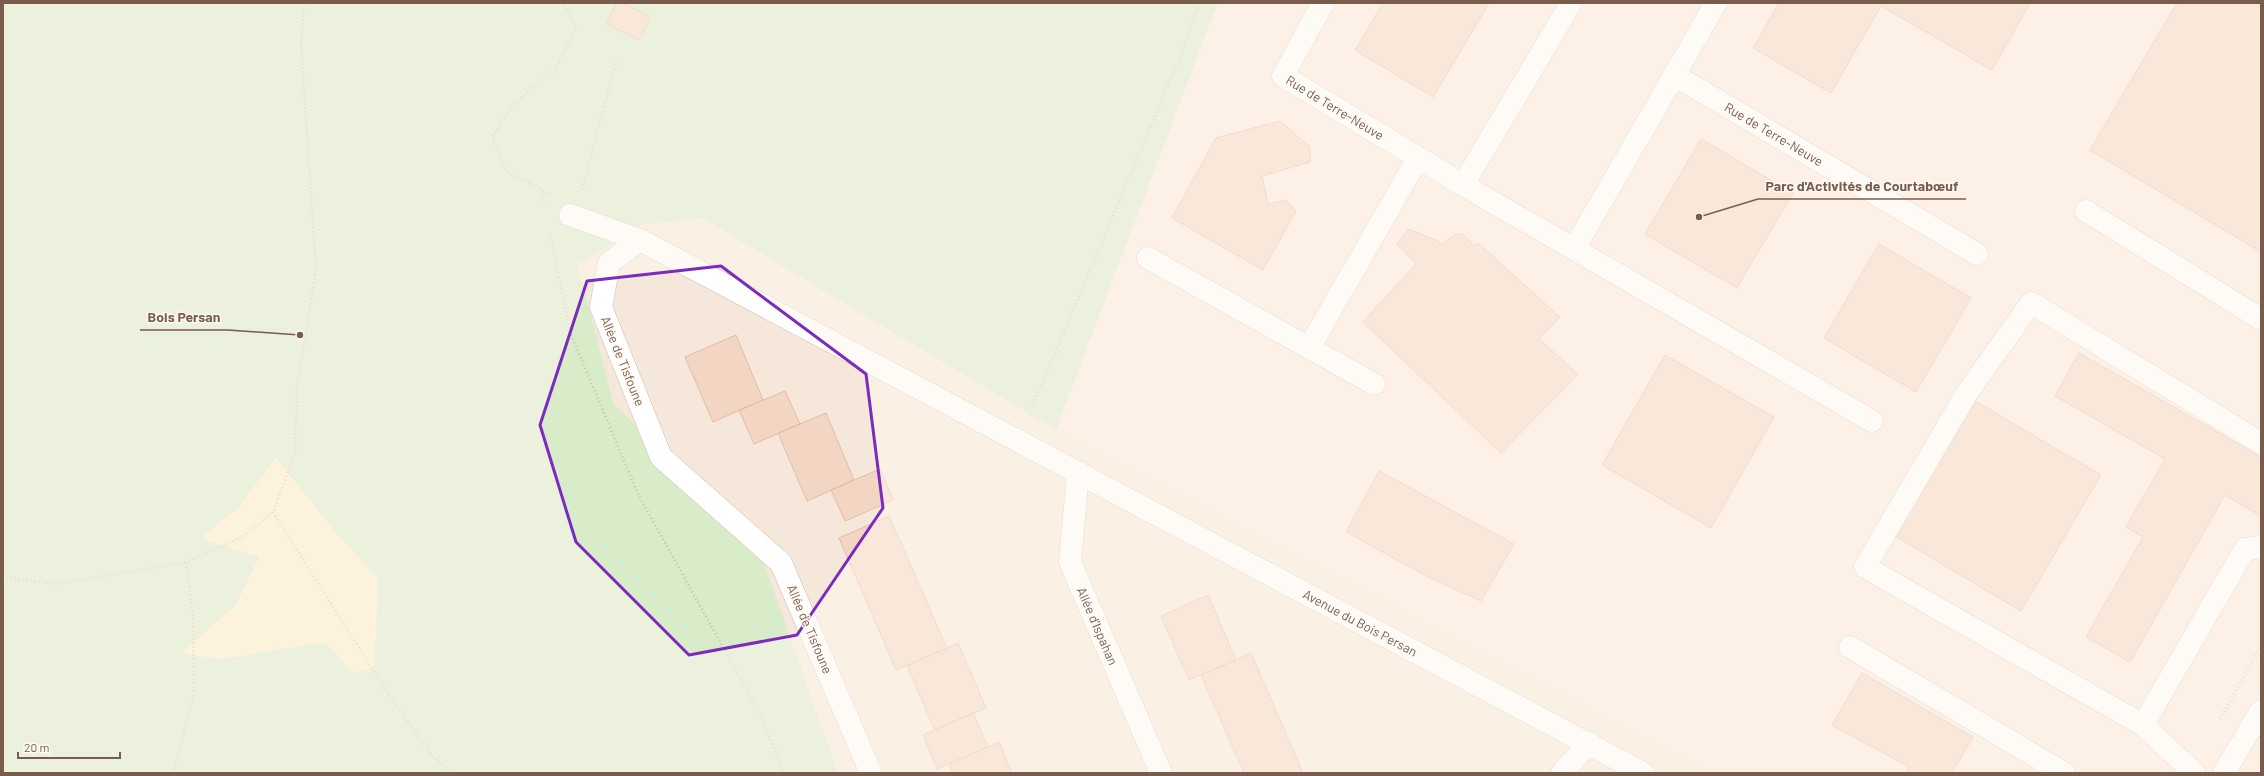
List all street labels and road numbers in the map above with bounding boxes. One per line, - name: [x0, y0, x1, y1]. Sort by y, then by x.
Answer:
- street label: Rue de Terre-Neuve: [1283, 72, 1387, 143]
- street label: Rue de Terre-Neuve: [1722, 99, 1826, 169]
- street label: Allée de Tisfoune: [598, 314, 648, 408]
- street label: Allée de Tisfoune: [784, 582, 836, 676]
- street label: Allée d'Ispahan: [1074, 584, 1121, 667]
- street label: Avenue du Bois Persan: [1300, 586, 1420, 660]

